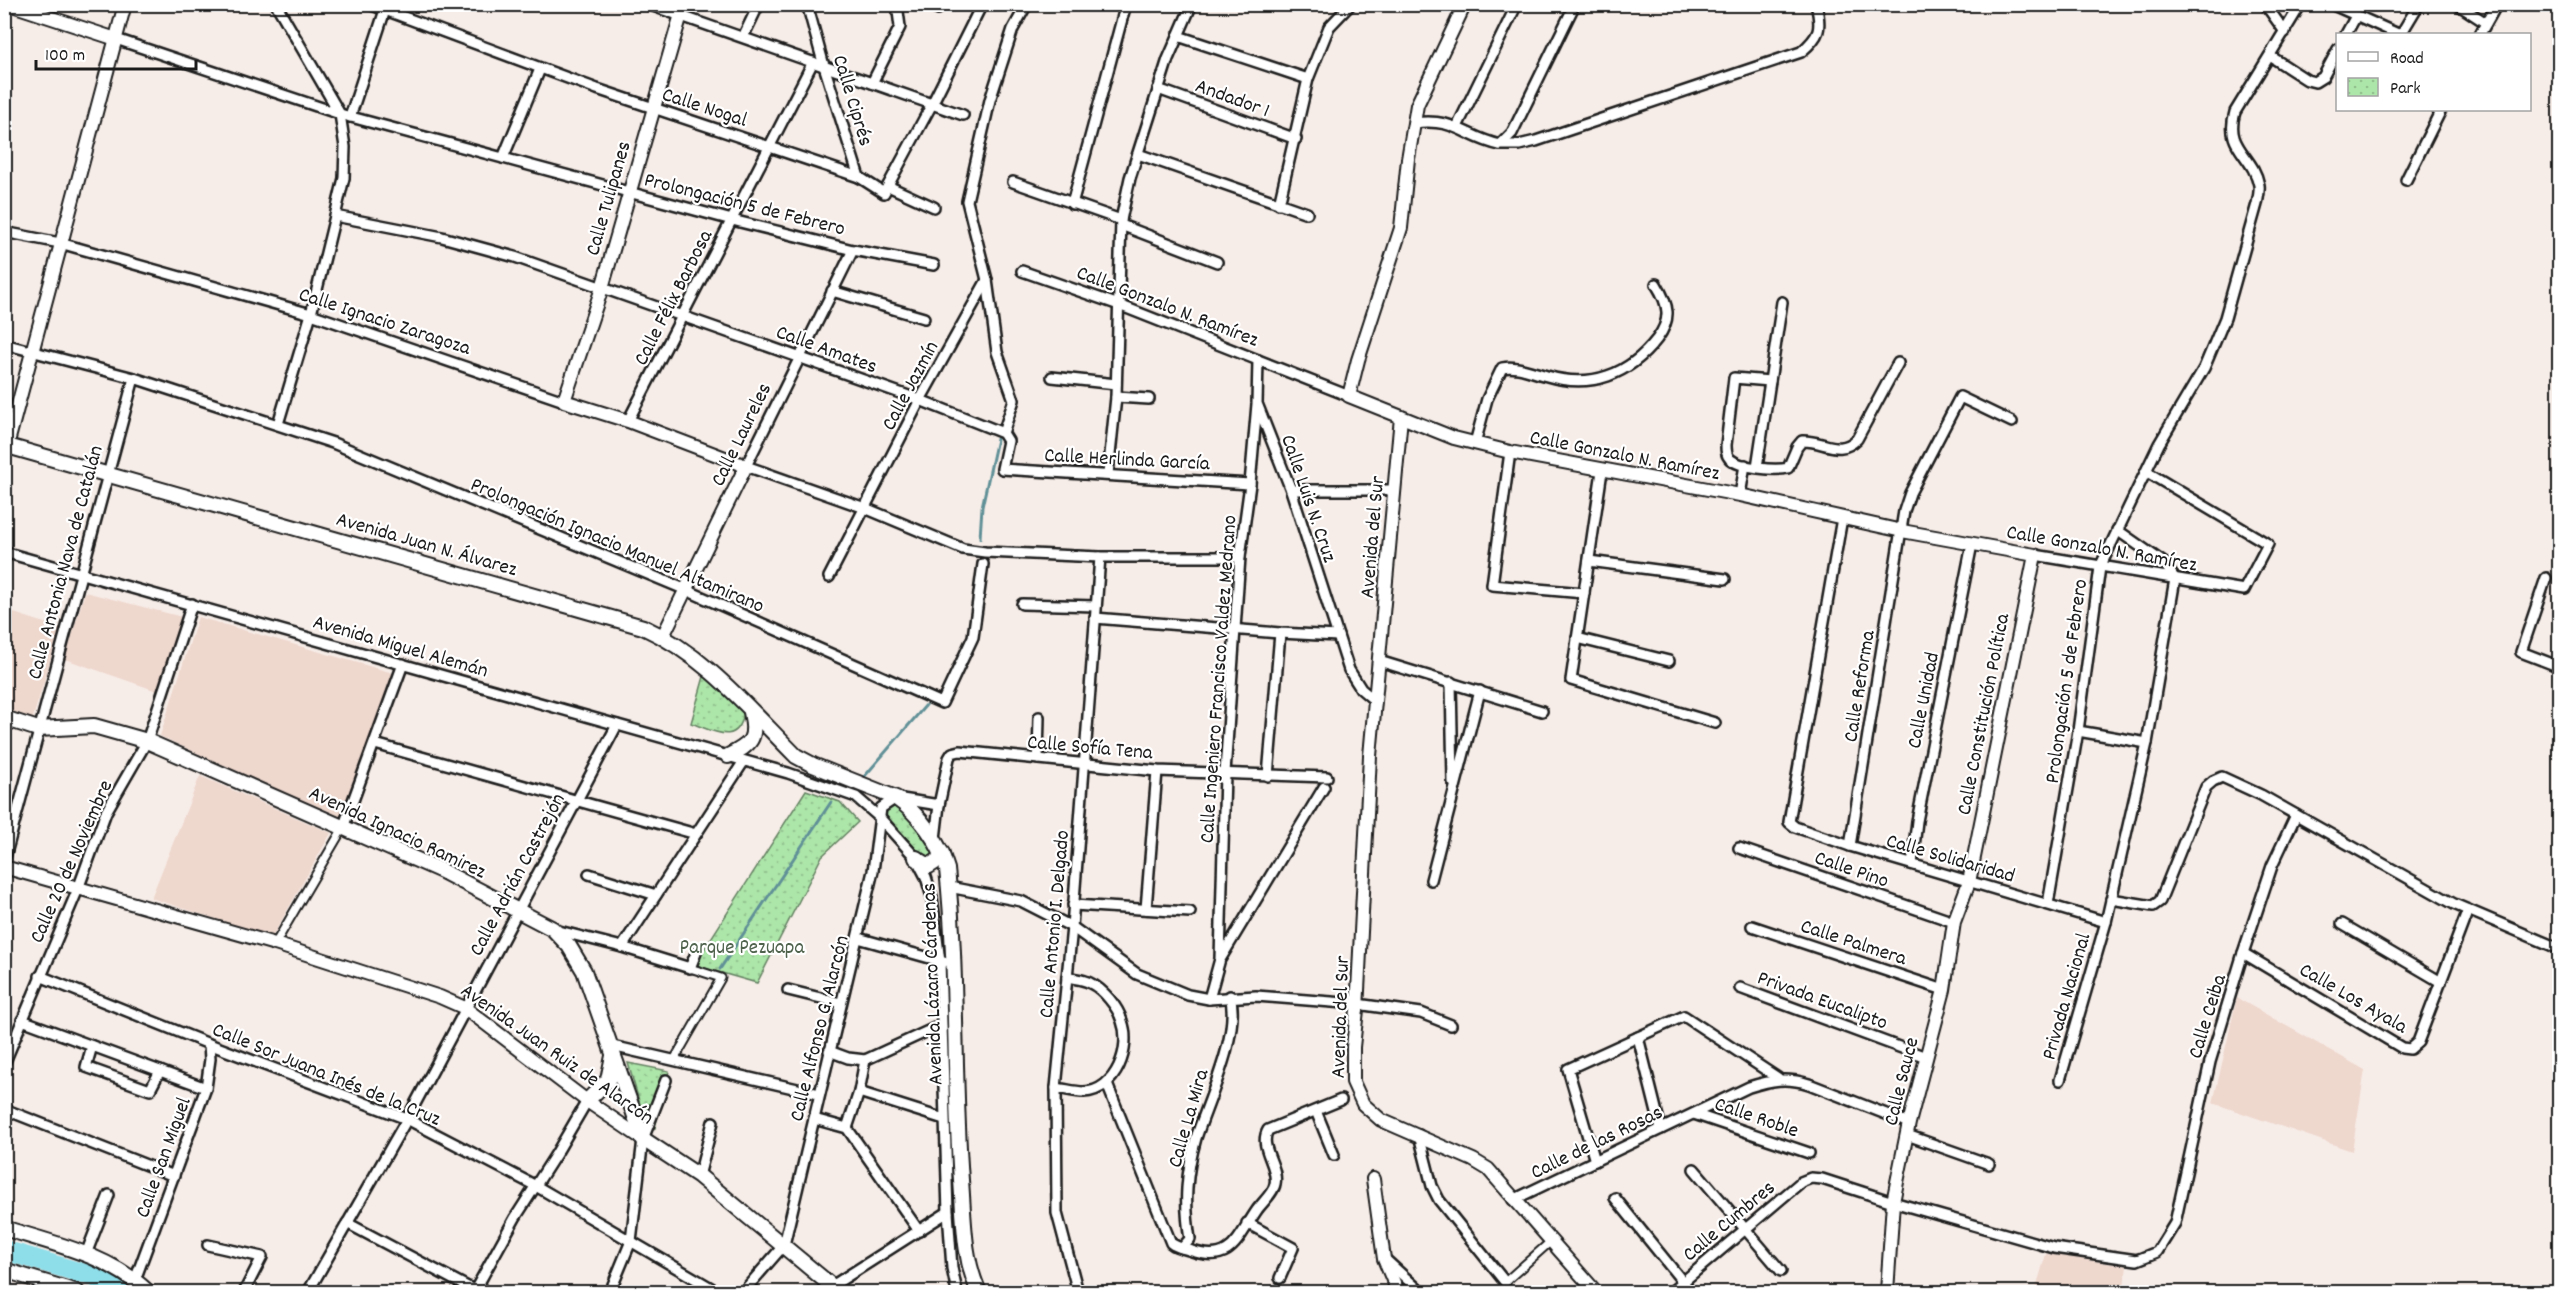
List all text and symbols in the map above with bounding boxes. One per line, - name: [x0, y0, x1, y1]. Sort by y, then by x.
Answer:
- scale bar: [36, 33, 196, 71]
- legend: [2336, 33, 2531, 111]
- text: 100 m: [45, 44, 85, 69]
- text: Road: [2390, 47, 2424, 72]
- street label: Calle Ciprés: [823, 52, 879, 150]
- street label: Andador 1: [1191, 73, 1273, 127]
- text: Park: [2390, 77, 2421, 102]
- street label: Calle Nogal: [658, 81, 751, 137]
- street label: Calle Tulipanes: [579, 138, 641, 260]
- street label: Prolongación 5 de Febrero: [641, 166, 848, 245]
- street label: Calle Félix Barbosa: [628, 224, 722, 371]
- street label: Calle Gonzalo N. Ramírez: [1071, 259, 1262, 356]
- street label: Calle Ignacio Zaragoza: [294, 281, 475, 365]
- street label: Calle Amates: [771, 319, 881, 383]
- street label: Calle Jazmín: [875, 336, 948, 437]
- street label: Calle Laureles: [705, 378, 781, 492]
- street label: Calle Gonzalo N. Ramírez: [1527, 424, 1722, 490]
- street label: Calle Luis N. Cruz: [1271, 431, 1343, 567]
- street label: Calle Antonia Nava de Catalán: [21, 442, 113, 683]
- street label: Calle Herlinda García: [1043, 442, 1211, 480]
- street label: Prolongación Ignacio Manuel Altamirano: [465, 471, 768, 622]
- street label: Avenida del Sur: [1354, 475, 1394, 600]
- street label: Avenida Juan N. Álvarez: [332, 506, 520, 586]
- street label: Calle Ingeniero Francisco Valdez Medrano: [1194, 514, 1246, 844]
- street label: Calle Gonzalo N. Ramírez: [2004, 518, 2199, 581]
- street label: Prolongación 5 de Febrero: [2039, 577, 2097, 786]
- street label: Avenida Miguel Alemán: [309, 608, 491, 687]
- street label: Calle Constitución Política: [1951, 610, 2019, 818]
- street label: Calle Reforma: [1837, 627, 1885, 744]
- street label: Calle Unidad: [1901, 650, 1949, 751]
- street label: Calle Sofía Tena: [1026, 729, 1155, 770]
- street label: Calle 20 de Noviembre: [23, 776, 122, 949]
- street label: Avenida Ignacio Ramirez: [303, 779, 490, 888]
- street label: Calle Adrián Castrejón: [463, 789, 574, 962]
- street label: Calle Solidaridad: [1882, 827, 2018, 893]
- street label: Calle Antonio I. Delgado: [1033, 829, 1079, 1019]
- street label: Calle Pino: [1810, 844, 1892, 898]
- street label: Avenida Lázaro Cárdenas: [915, 882, 953, 1086]
- street label: Calle Palmera: [1796, 913, 1911, 975]
- street label: Privada Nacional: [2035, 930, 2100, 1064]
- street label: Calle Alfonso G. Alarcón: [783, 933, 859, 1125]
- park label: Parque Pezuapa: [680, 934, 806, 964]
- street label: Avenida del Sur: [1325, 955, 1359, 1079]
- street label: Calle Los Ayala: [2293, 956, 2413, 1043]
- street label: Privada Eucalipto: [1753, 964, 1891, 1039]
- street label: Calle Ceiba: [2182, 970, 2236, 1063]
- street label: Avenida Juan Ruiz de Alarcón: [453, 977, 659, 1134]
- street label: Calle Sor Juana Inés de la Cruz: [207, 1016, 445, 1135]
- street label: Calle Sauce: [1877, 1034, 1928, 1129]
- street label: Calle La Mira: [1162, 1065, 1219, 1172]
- street label: Calle Roble: [1710, 1090, 1802, 1147]
- street label: Calle San Miguel: [129, 1093, 201, 1223]
- street label: Calle de las Rosas: [1526, 1099, 1668, 1189]
- street label: Calle Cumbres: [1677, 1174, 1783, 1270]

